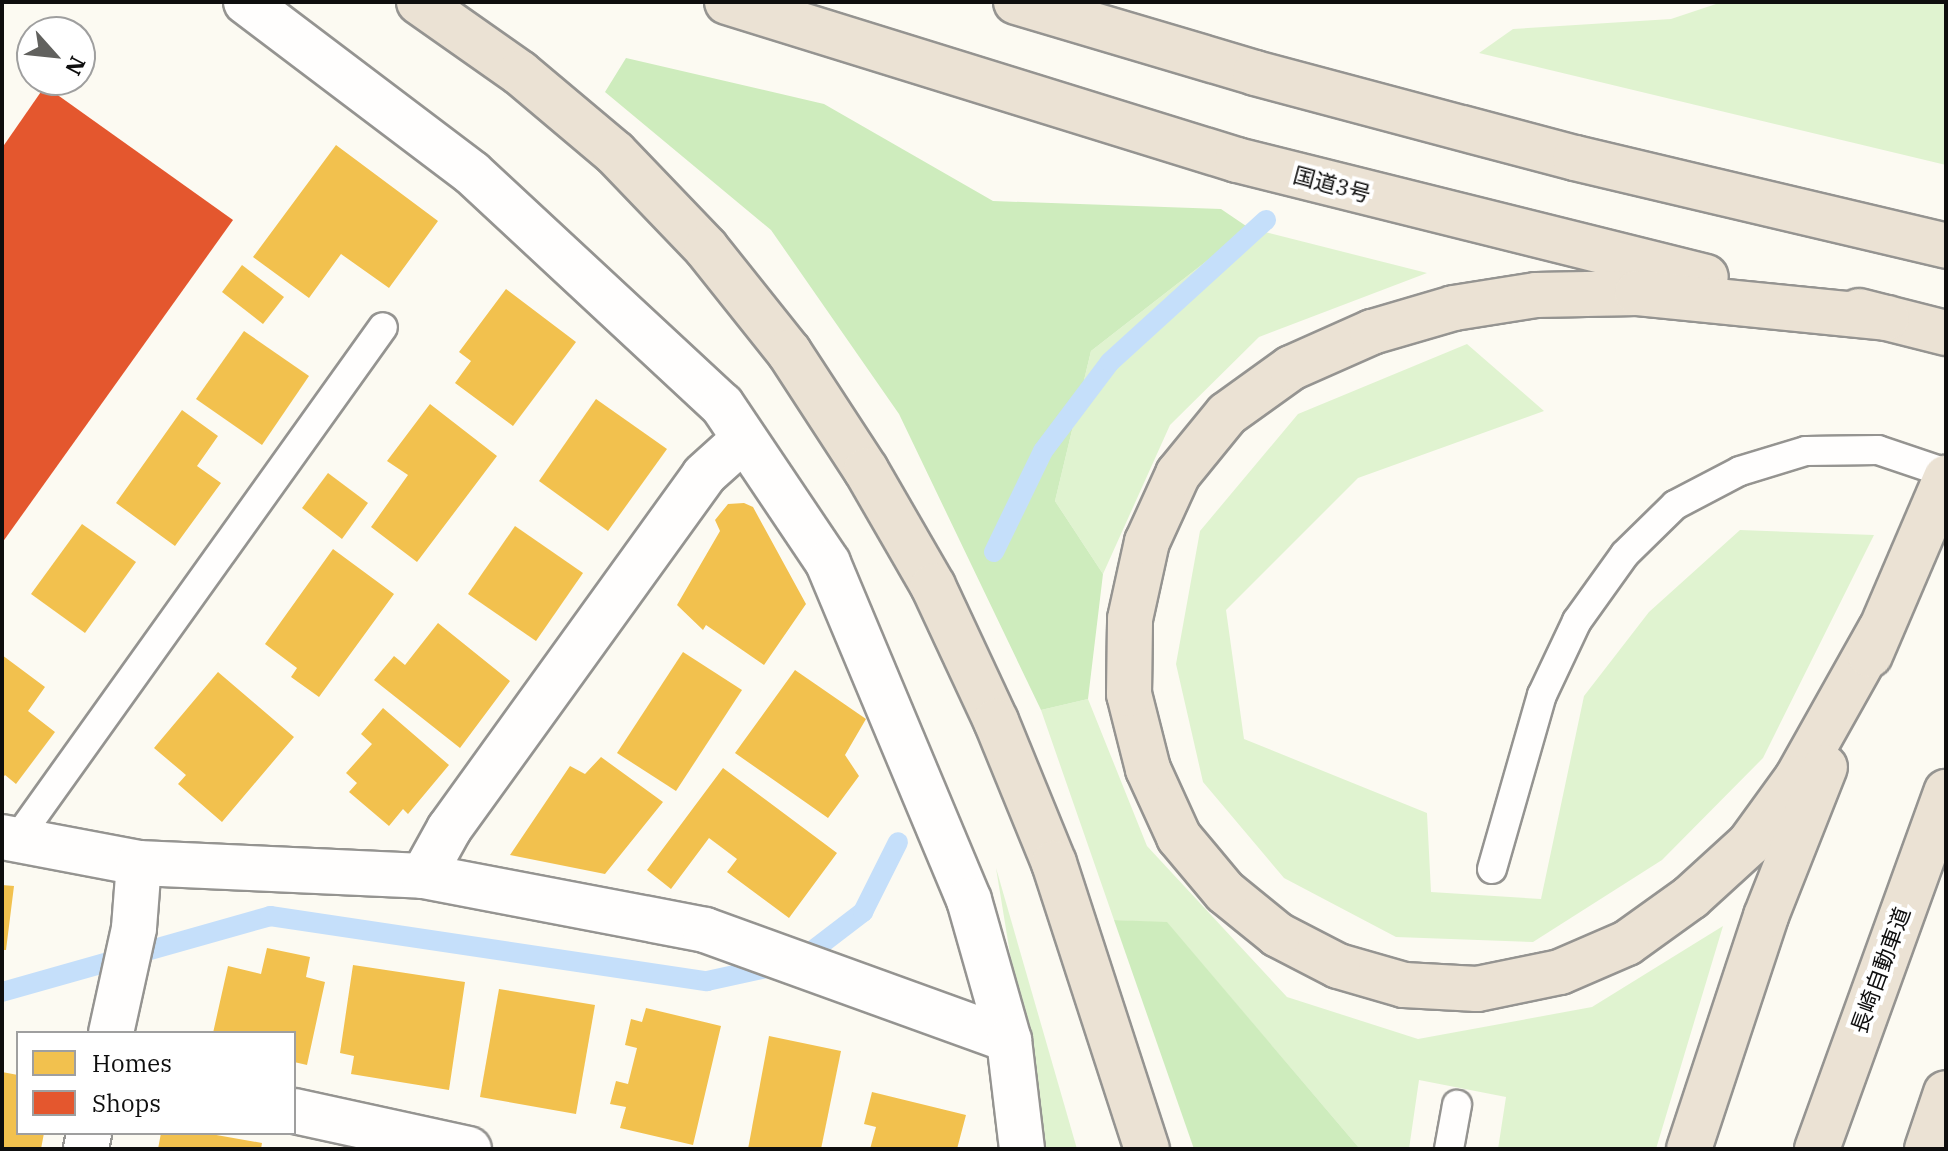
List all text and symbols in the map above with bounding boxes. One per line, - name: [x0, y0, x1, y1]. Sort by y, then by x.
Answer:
- north arrow: [16, 16, 96, 96]
- text: N: [59, 52, 93, 81]
- street label: 国道3号: [1290, 161, 1374, 207]
- street label: 長崎自動車道: [1845, 903, 1915, 1037]
- legend: [16, 1031, 296, 1135]
- text: Homes: [92, 1047, 172, 1079]
- text: Shops: [92, 1087, 161, 1119]

